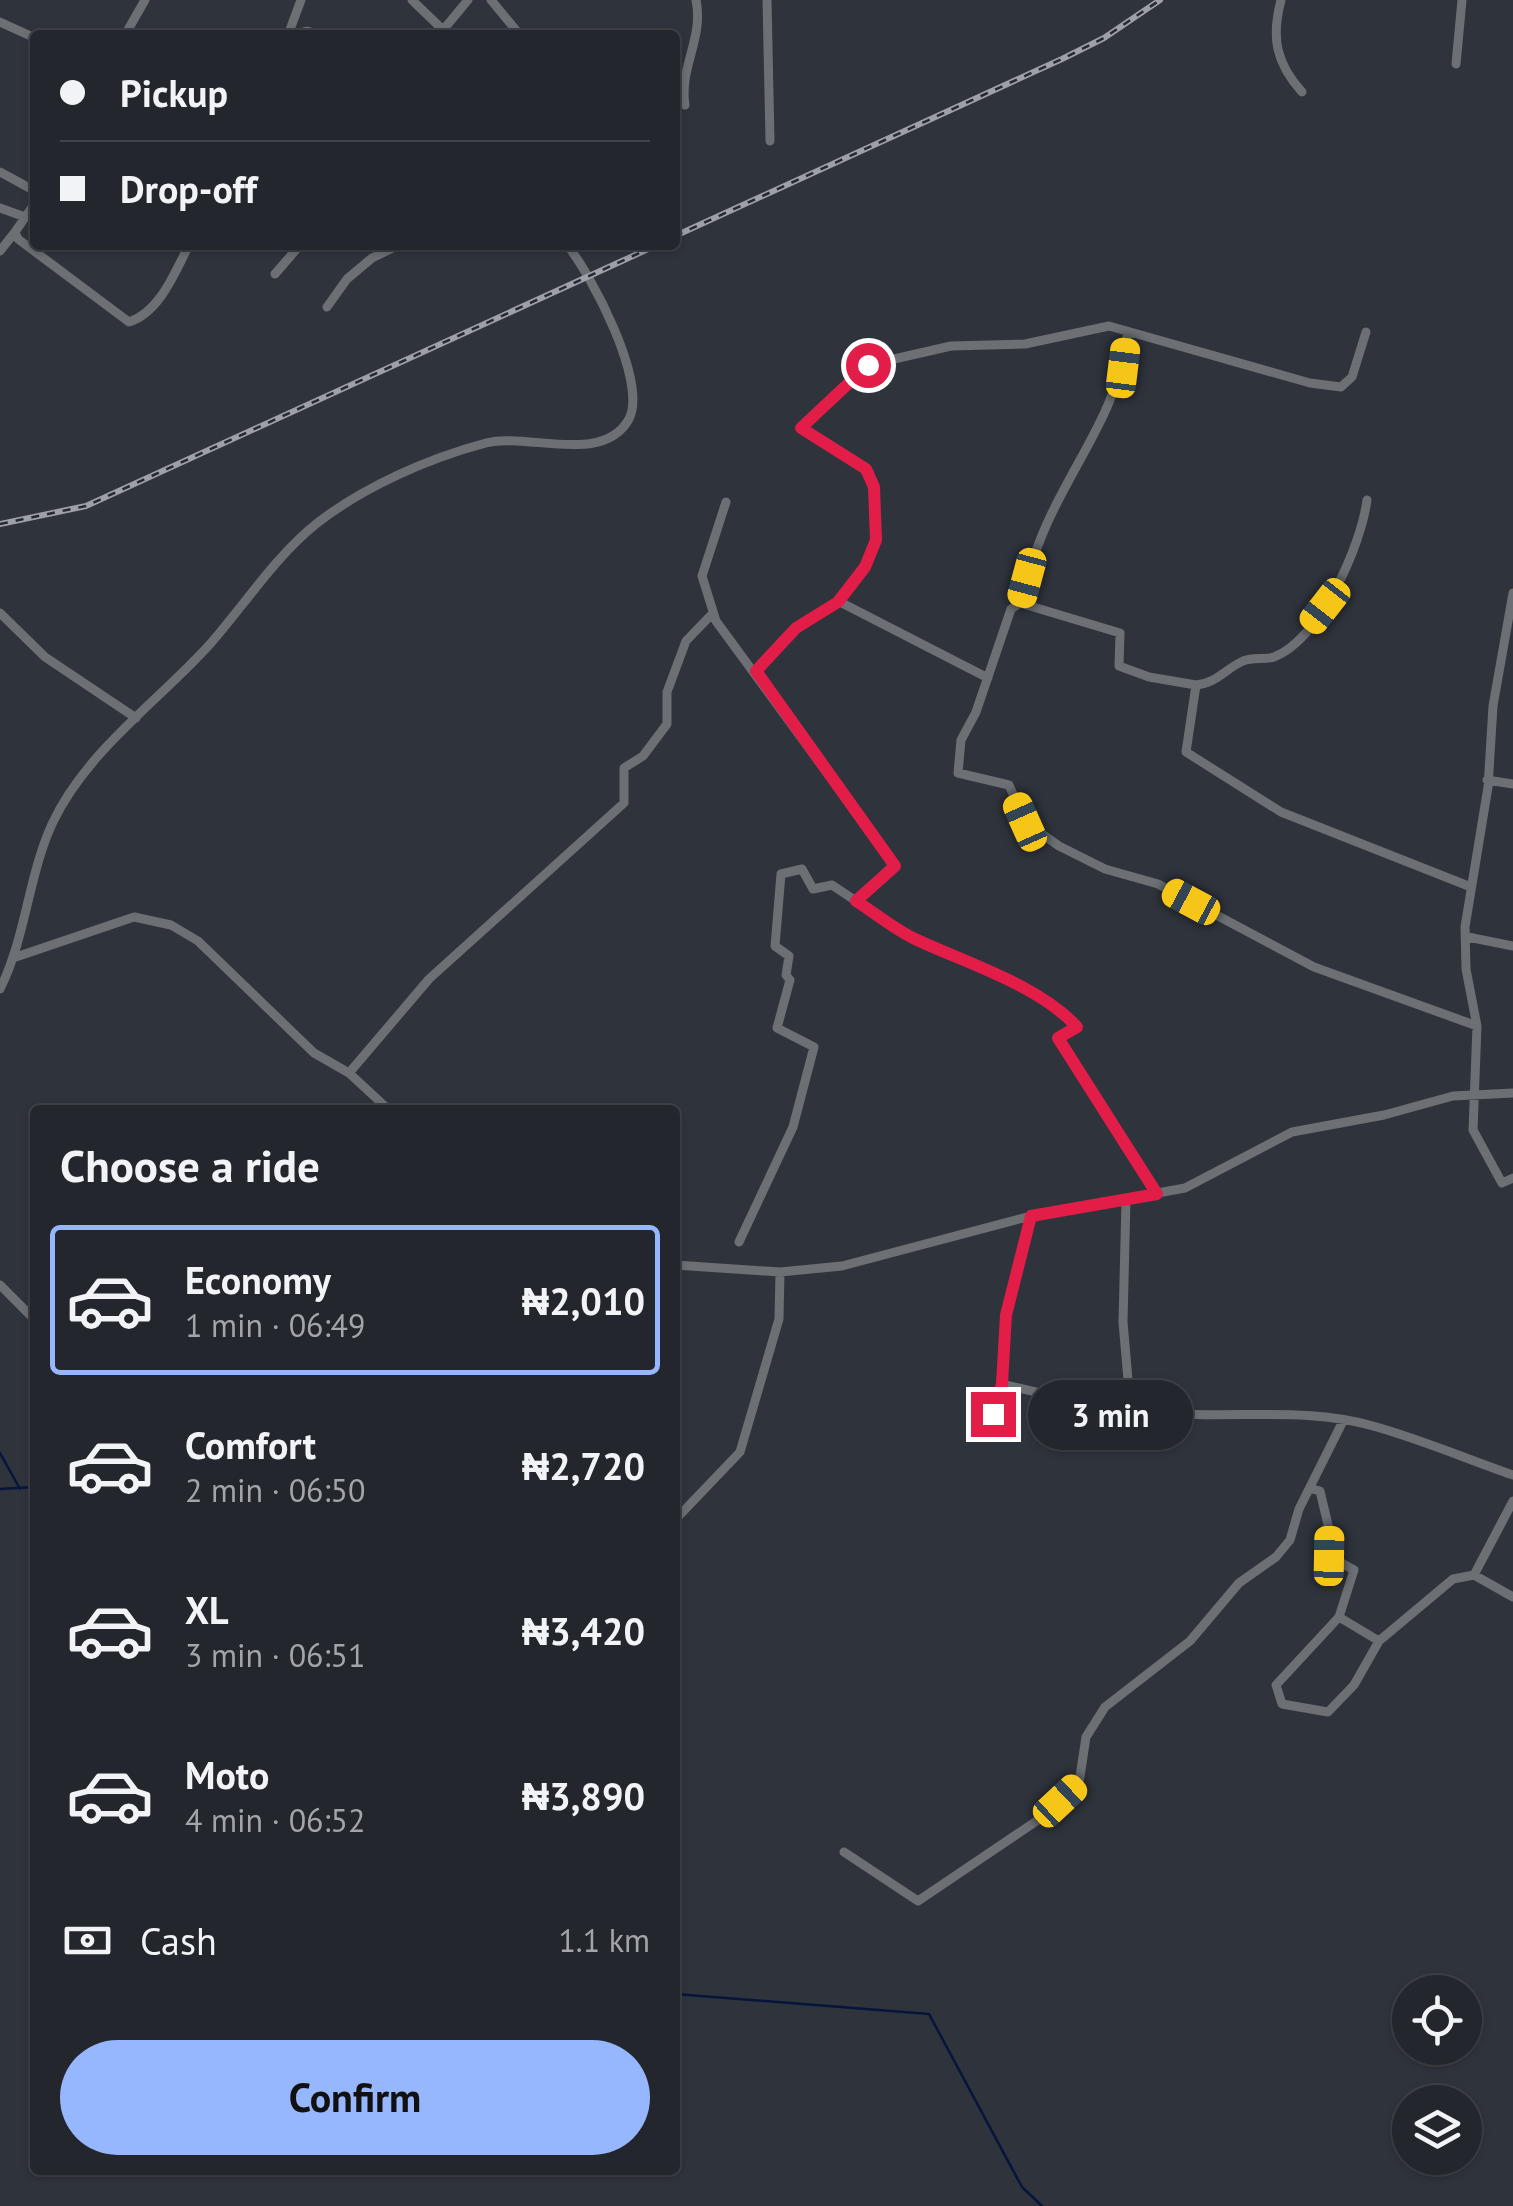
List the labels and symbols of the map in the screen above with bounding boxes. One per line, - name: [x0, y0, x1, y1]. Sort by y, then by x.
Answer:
- car: [1104, 336, 1142, 400]
- route start: [846, 343, 891, 388]
- car: [1005, 545, 1049, 611]
- car: [1295, 573, 1355, 639]
- car: [999, 788, 1051, 856]
- car: [1157, 875, 1225, 929]
- callout: 3 min: [1028, 1379, 1193, 1449]
- route end: [971, 1392, 1016, 1437]
- car: [1313, 1526, 1345, 1586]
- car: [1028, 1770, 1092, 1832]

